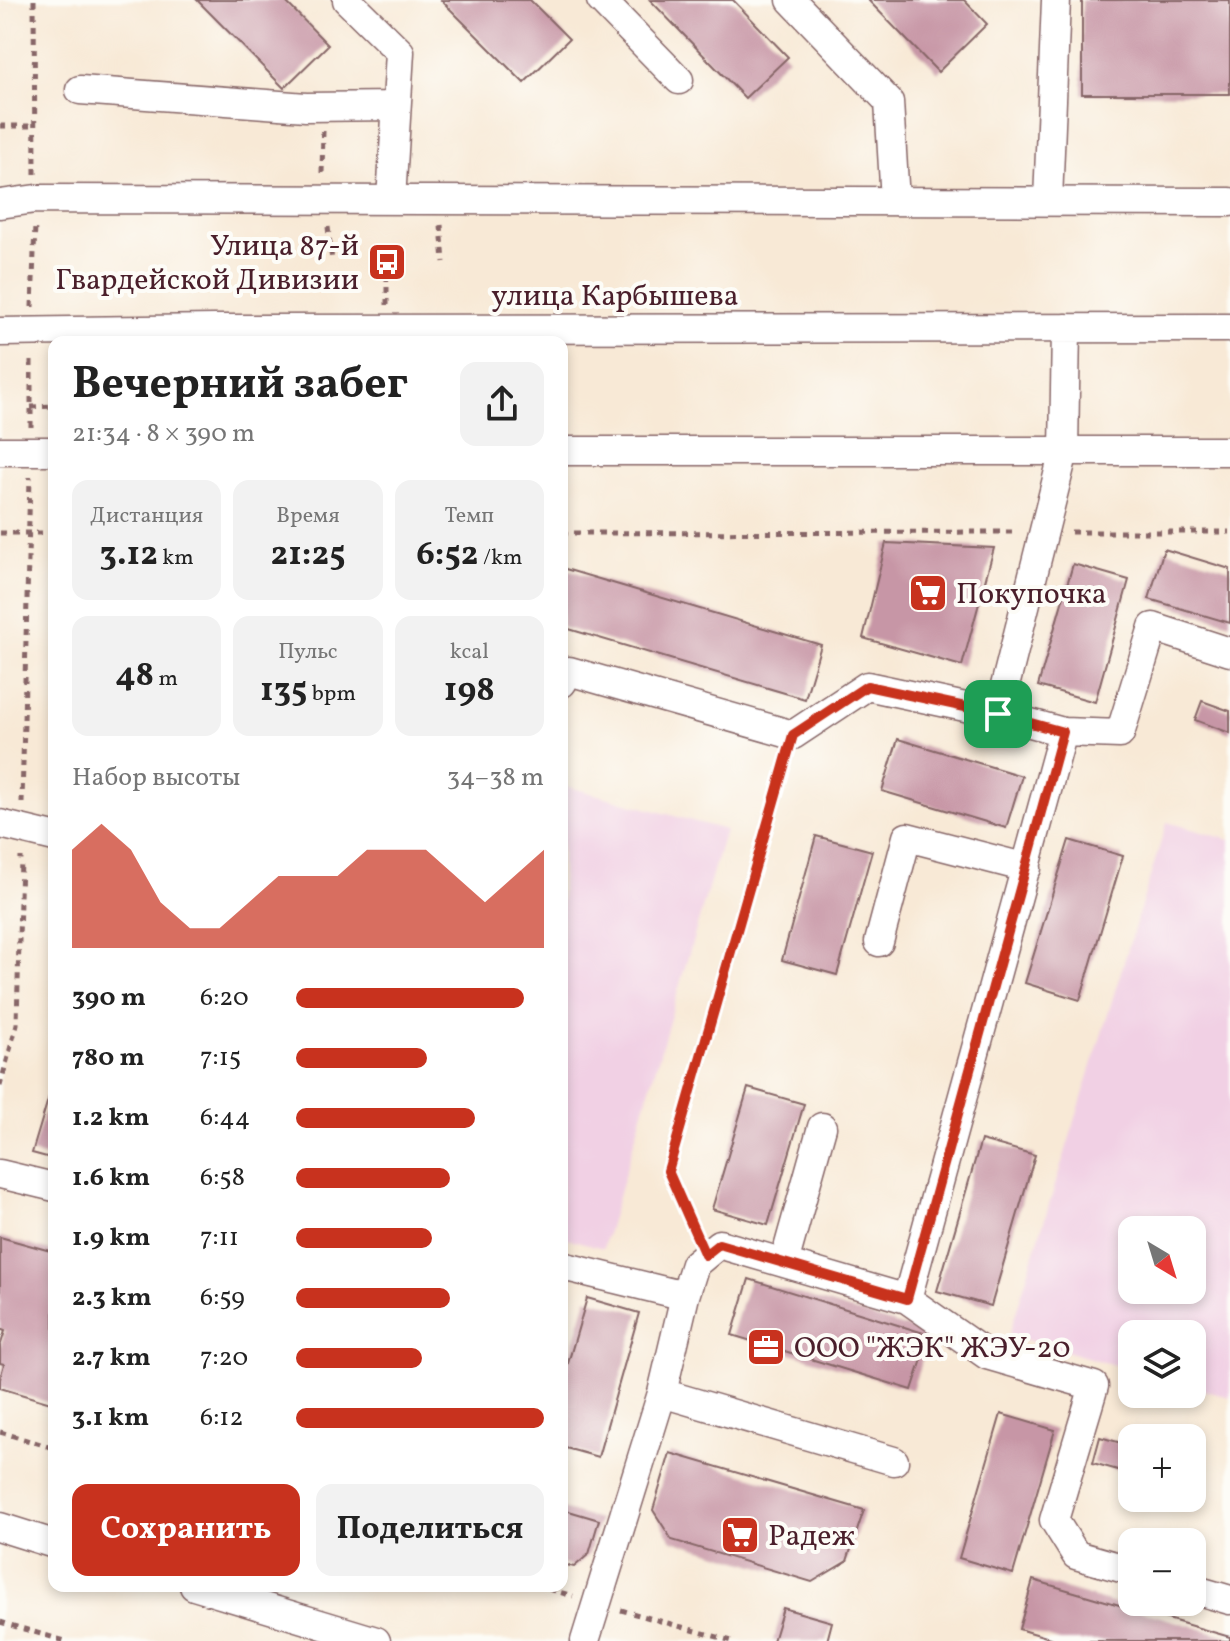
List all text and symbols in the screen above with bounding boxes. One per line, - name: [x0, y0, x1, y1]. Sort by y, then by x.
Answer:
- place label: Улица 87-й Гвардейской Дивизии: [55, 226, 359, 302]
- bus stop icon: Улица 87-й Гвардейской Дивизии: [366, 241, 408, 283]
- street label: улица Карбышева: [491, 276, 739, 318]
- text: Вечерний забег: [72, 355, 408, 416]
- button: share: [460, 362, 544, 446]
- text: 21:34 · 8 × 390 m: [72, 416, 255, 452]
- text: Дистанция: [90, 501, 203, 532]
- text: Время: [276, 501, 340, 532]
- text: Темп: [445, 501, 494, 532]
- text: 3.12: [100, 532, 158, 579]
- text: 21:25: [270, 532, 346, 579]
- text: 6:52: [416, 532, 479, 579]
- text: km: [158, 543, 194, 574]
- text: /km: [479, 543, 522, 574]
- supermarket icon: Покупочка: [907, 572, 949, 614]
- place label: Покупочка: [956, 574, 1107, 616]
- text: Пульс: [278, 637, 338, 668]
- text: kcal: [450, 637, 489, 668]
- text: 48: [115, 653, 154, 700]
- text: m: [154, 664, 178, 695]
- text: 135: [260, 668, 307, 715]
- text: 198: [444, 668, 495, 715]
- text: bpm: [307, 679, 356, 710]
- pin: [964, 680, 1032, 748]
- icon: arrive: [976, 692, 1020, 736]
- text: Набор высоты: [72, 760, 240, 796]
- text: 34–38 m: [447, 760, 544, 796]
- text: 390 m: [72, 980, 146, 1016]
- text: 6:20: [200, 980, 249, 1016]
- text: 780 m: [72, 1040, 145, 1076]
- text: 7:15: [200, 1040, 241, 1076]
- text: 1.2 km: [72, 1100, 149, 1136]
- text: 6:44: [200, 1100, 250, 1136]
- text: 1.6 km: [72, 1160, 150, 1196]
- text: 6:58: [200, 1160, 245, 1196]
- north arrow: [1118, 1216, 1206, 1304]
- map controls: [1118, 1216, 1206, 1616]
- text: 1.9 km: [72, 1220, 150, 1256]
- text: 7:11: [200, 1220, 239, 1256]
- text: 2.3 km: [72, 1280, 152, 1316]
- text: 6:59: [200, 1280, 245, 1316]
- button: layers: [1118, 1320, 1206, 1408]
- office icon: ООО "ЖЭК" ЖЭУ-20: [745, 1326, 787, 1368]
- place label: ООО "ЖЭК" ЖЭУ-20: [794, 1328, 1070, 1370]
- text: 2.7 km: [72, 1340, 151, 1376]
- text: 7:20: [200, 1340, 248, 1376]
- text: 3.1 km: [72, 1400, 149, 1436]
- text: 6:12: [200, 1400, 243, 1436]
- button: +: [1118, 1424, 1206, 1512]
- button: Сохранить: [72, 1484, 300, 1576]
- button: Поделиться: [316, 1484, 544, 1576]
- supermarket icon: Радеж: [719, 1514, 761, 1556]
- place label: Радеж: [768, 1516, 855, 1558]
- button: −: [1118, 1528, 1206, 1616]

